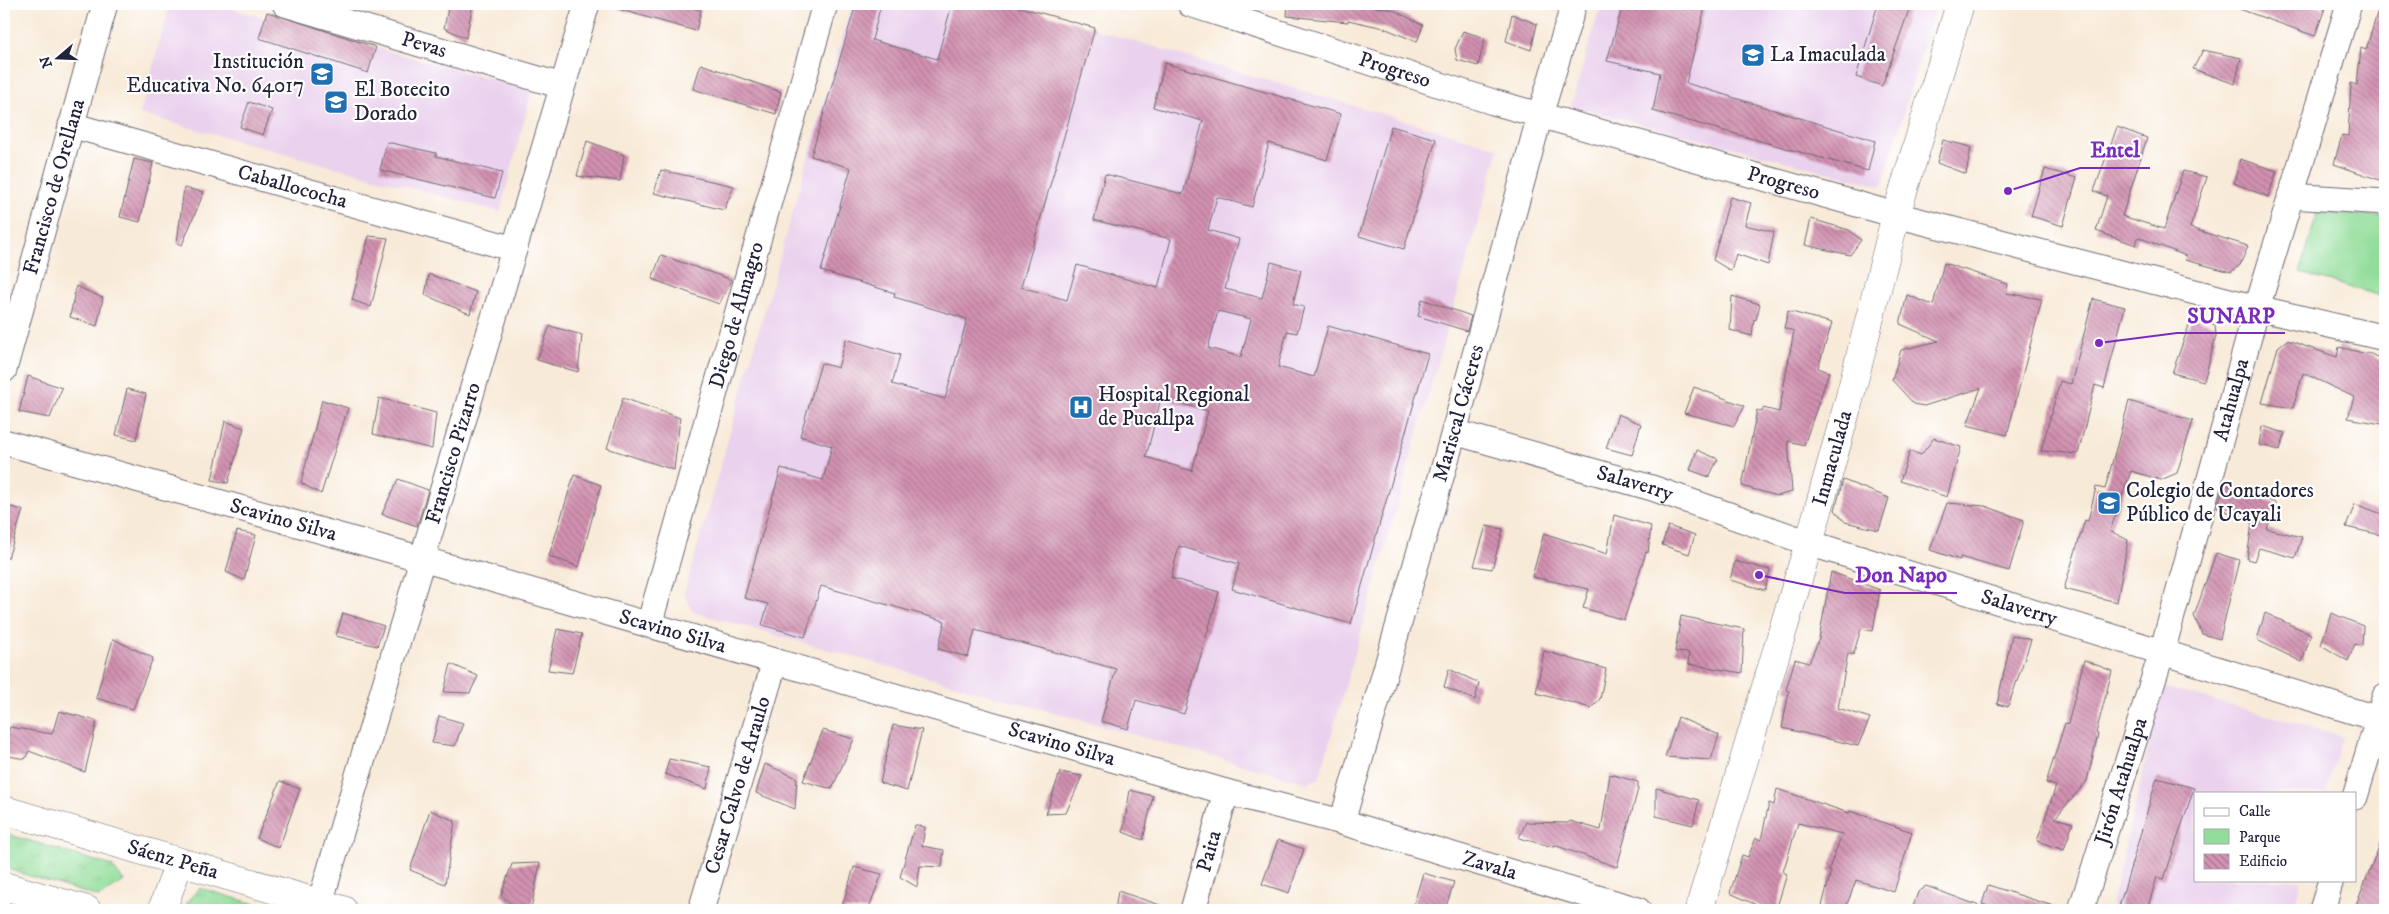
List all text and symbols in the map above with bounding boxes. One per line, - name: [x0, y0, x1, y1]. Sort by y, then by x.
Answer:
- street label: Pevas: [398, 26, 450, 64]
- north arrow: [32, 32, 82, 82]
- school or university icon: La Imaculada: [1740, 42, 1766, 68]
- place label: La Imaculada: [1770, 42, 1886, 68]
- street label: Progreso: [1355, 46, 1434, 94]
- place label: Institución Educativa No. 64017: [126, 49, 304, 99]
- text: N: [36, 53, 57, 70]
- school or university icon: Institución Educativa No. 64017: [309, 61, 335, 87]
- place label: El Botecito Dorado: [354, 77, 450, 127]
- school or university icon: El Botecito Dorado: [323, 89, 349, 115]
- street label: Francisco de Orellana: [18, 96, 91, 278]
- callout: Entel: [2080, 131, 2150, 168]
- text: Entel: [2090, 137, 2140, 164]
- street label: Caballococha: [235, 159, 350, 215]
- street label: Progreso: [1744, 161, 1823, 206]
- street label: Diego de Almagro: [704, 239, 770, 391]
- callout: SUNARP: [2177, 296, 2285, 333]
- text: SUNARP: [2187, 303, 2275, 330]
- street label: Mariscal Cáceres: [1427, 342, 1490, 485]
- street label: Atahualpa: [2208, 355, 2255, 444]
- street label: Francisco Pizarro: [420, 380, 487, 527]
- place label: Hospital Regional de Pucallpa: [1098, 382, 1250, 432]
- hospital icon: Hospital Regional de Pucallpa: [1068, 394, 1094, 420]
- street label: Inmaculada: [1807, 408, 1859, 509]
- street label: Salaverry: [1594, 460, 1678, 508]
- place label: Colegio de Contadores Público de Ucayali: [2126, 478, 2314, 528]
- school or university icon: Colegio de Contadores Público de Ucayali: [2096, 490, 2122, 516]
- street label: Scavino Silva: [227, 493, 340, 548]
- callout: Don Napo: [1845, 556, 1957, 593]
- text: Don Napo: [1855, 562, 1947, 589]
- street label: Salaverry: [1978, 584, 2061, 632]
- street label: Scavino Silva: [616, 604, 729, 659]
- street label: Cesar Calvo de Araulo: [699, 693, 777, 877]
- street label: Jirón Atahualpa: [2089, 714, 2154, 850]
- street label: Scavino Silva: [1005, 717, 1118, 772]
- legend: [2194, 792, 2356, 882]
- text: Calle: [2239, 802, 2271, 821]
- street label: Paita: [1191, 827, 1228, 875]
- text: Parque: [2239, 828, 2280, 847]
- street label: Sáenz Peña: [124, 834, 222, 886]
- street label: Zavala: [1459, 845, 1520, 886]
- text: Edificio: [2239, 852, 2287, 871]

